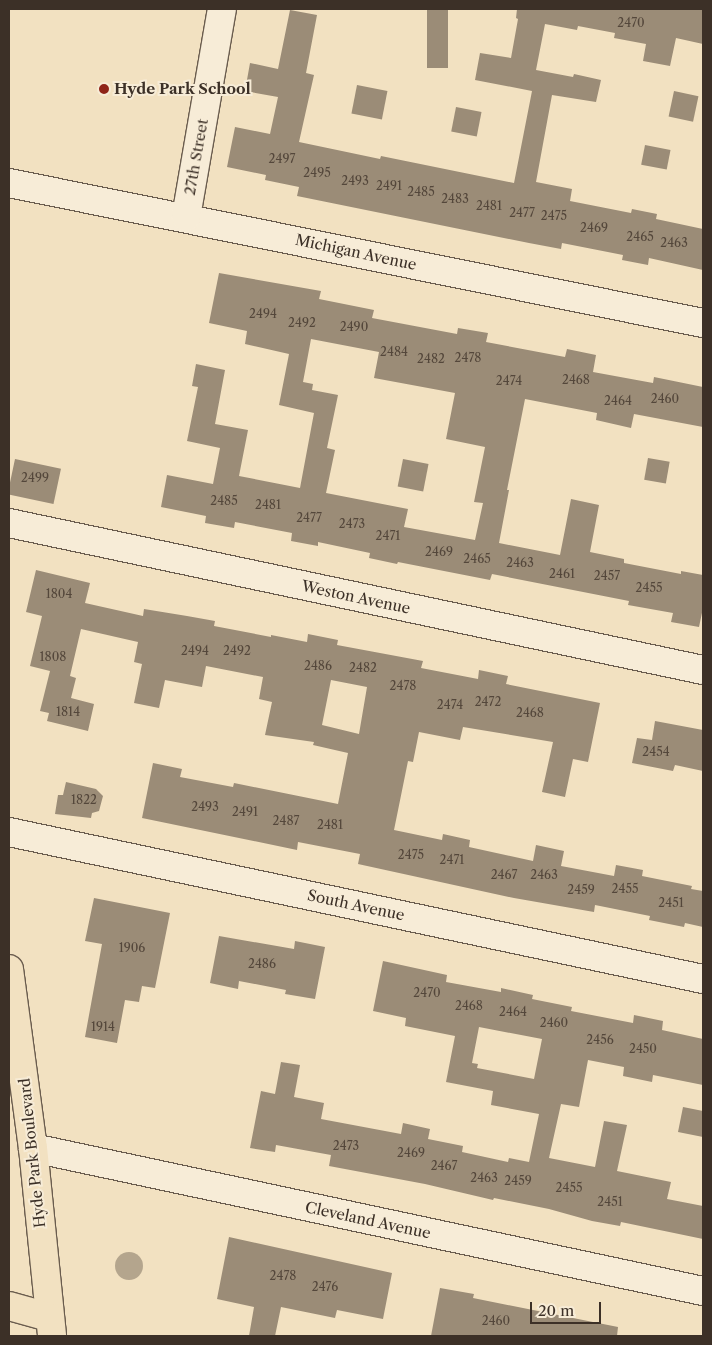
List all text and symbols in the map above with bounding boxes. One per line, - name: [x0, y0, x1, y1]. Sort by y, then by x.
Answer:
- house number: 2470: [617, 16, 645, 30]
- place label: Hyde Park School: [114, 80, 251, 98]
- marker: Hyde Park School: [98, 83, 110, 95]
- street label: 27th Street: [180, 117, 212, 197]
- house number: 2497: [269, 152, 295, 166]
- house number: 2495: [303, 166, 331, 180]
- house number: 2493: [341, 174, 369, 188]
- house number: 2491: [376, 179, 402, 193]
- house number: 2485: [407, 185, 435, 199]
- house number: 2483: [441, 192, 469, 206]
- house number: 2481: [476, 199, 502, 213]
- house number: 2477: [509, 206, 535, 220]
- house number: 2475: [541, 209, 567, 223]
- house number: 2469: [580, 221, 608, 235]
- street label: Michigan Avenue: [293, 230, 419, 274]
- house number: 2465: [626, 230, 654, 244]
- house number: 2463: [660, 236, 688, 250]
- house number: 2494: [249, 307, 277, 321]
- house number: 2492: [288, 316, 316, 330]
- house number: 2490: [340, 320, 368, 334]
- house number: 2484: [380, 345, 408, 359]
- house number: 2478: [455, 351, 481, 365]
- house number: 2482: [417, 352, 445, 366]
- house number: 2468: [562, 373, 590, 387]
- house number: 2474: [496, 374, 522, 388]
- house number: 2460: [651, 392, 679, 406]
- house number: 2464: [604, 394, 632, 408]
- house number: 2499: [21, 471, 49, 485]
- house number: 2485: [210, 494, 238, 508]
- house number: 2481: [255, 498, 281, 512]
- house number: 2477: [296, 511, 322, 525]
- house number: 2473: [339, 517, 365, 531]
- house number: 2471: [376, 529, 400, 543]
- house number: 2469: [425, 545, 453, 559]
- house number: 2465: [463, 552, 491, 566]
- house number: 2463: [506, 556, 534, 570]
- house number: 2461: [549, 567, 575, 581]
- house number: 2457: [594, 569, 620, 583]
- street label: Weston Avenue: [300, 577, 412, 617]
- house number: 2455: [636, 581, 662, 595]
- house number: 1804: [46, 587, 72, 601]
- house number: 2494: [181, 644, 209, 658]
- house number: 2492: [223, 644, 251, 658]
- house number: 1808: [40, 650, 66, 664]
- house number: 2486: [304, 659, 332, 673]
- house number: 2482: [349, 661, 377, 675]
- house number: 2478: [390, 679, 416, 693]
- house number: 2472: [475, 695, 501, 709]
- house number: 2474: [437, 698, 463, 712]
- house number: 1814: [56, 705, 80, 719]
- house number: 2468: [516, 706, 544, 720]
- house number: 2454: [642, 745, 670, 759]
- house number: 1822: [71, 793, 97, 807]
- house number: 2493: [191, 800, 219, 814]
- house number: 2491: [232, 805, 258, 819]
- house number: 2487: [273, 814, 299, 828]
- house number: 2481: [317, 818, 343, 832]
- house number: 2475: [398, 848, 424, 862]
- house number: 2471: [440, 853, 464, 867]
- house number: 2467: [491, 868, 517, 882]
- house number: 2463: [530, 868, 558, 882]
- house number: 2455: [612, 882, 638, 896]
- house number: 2459: [567, 883, 595, 897]
- street label: South Avenue: [306, 886, 406, 924]
- house number: 2451: [658, 896, 684, 910]
- house number: 1906: [119, 941, 145, 955]
- house number: 2486: [248, 957, 276, 971]
- house number: 2470: [413, 986, 441, 1000]
- house number: 2468: [455, 999, 483, 1013]
- house number: 2464: [499, 1005, 527, 1019]
- house number: 2460: [540, 1016, 568, 1030]
- house number: 1914: [91, 1020, 115, 1034]
- house number: 2456: [586, 1033, 614, 1047]
- house number: 2450: [629, 1042, 657, 1056]
- street label: Hyde Park Boulevard: [15, 1077, 49, 1229]
- house number: 2473: [333, 1139, 359, 1153]
- house number: 2469: [397, 1146, 425, 1160]
- house number: 2467: [431, 1159, 457, 1173]
- house number: 2463: [470, 1171, 498, 1185]
- house number: 2459: [504, 1174, 532, 1188]
- house number: 2455: [556, 1181, 582, 1195]
- house number: 2451: [597, 1195, 623, 1209]
- street label: Cleveland Avenue: [303, 1198, 433, 1242]
- house number: 2478: [270, 1269, 296, 1283]
- house number: 2476: [312, 1280, 338, 1294]
- scale bar: [532, 1292, 603, 1324]
- text: 20 m: [538, 1301, 574, 1320]
- house number: 2460: [482, 1314, 510, 1328]

